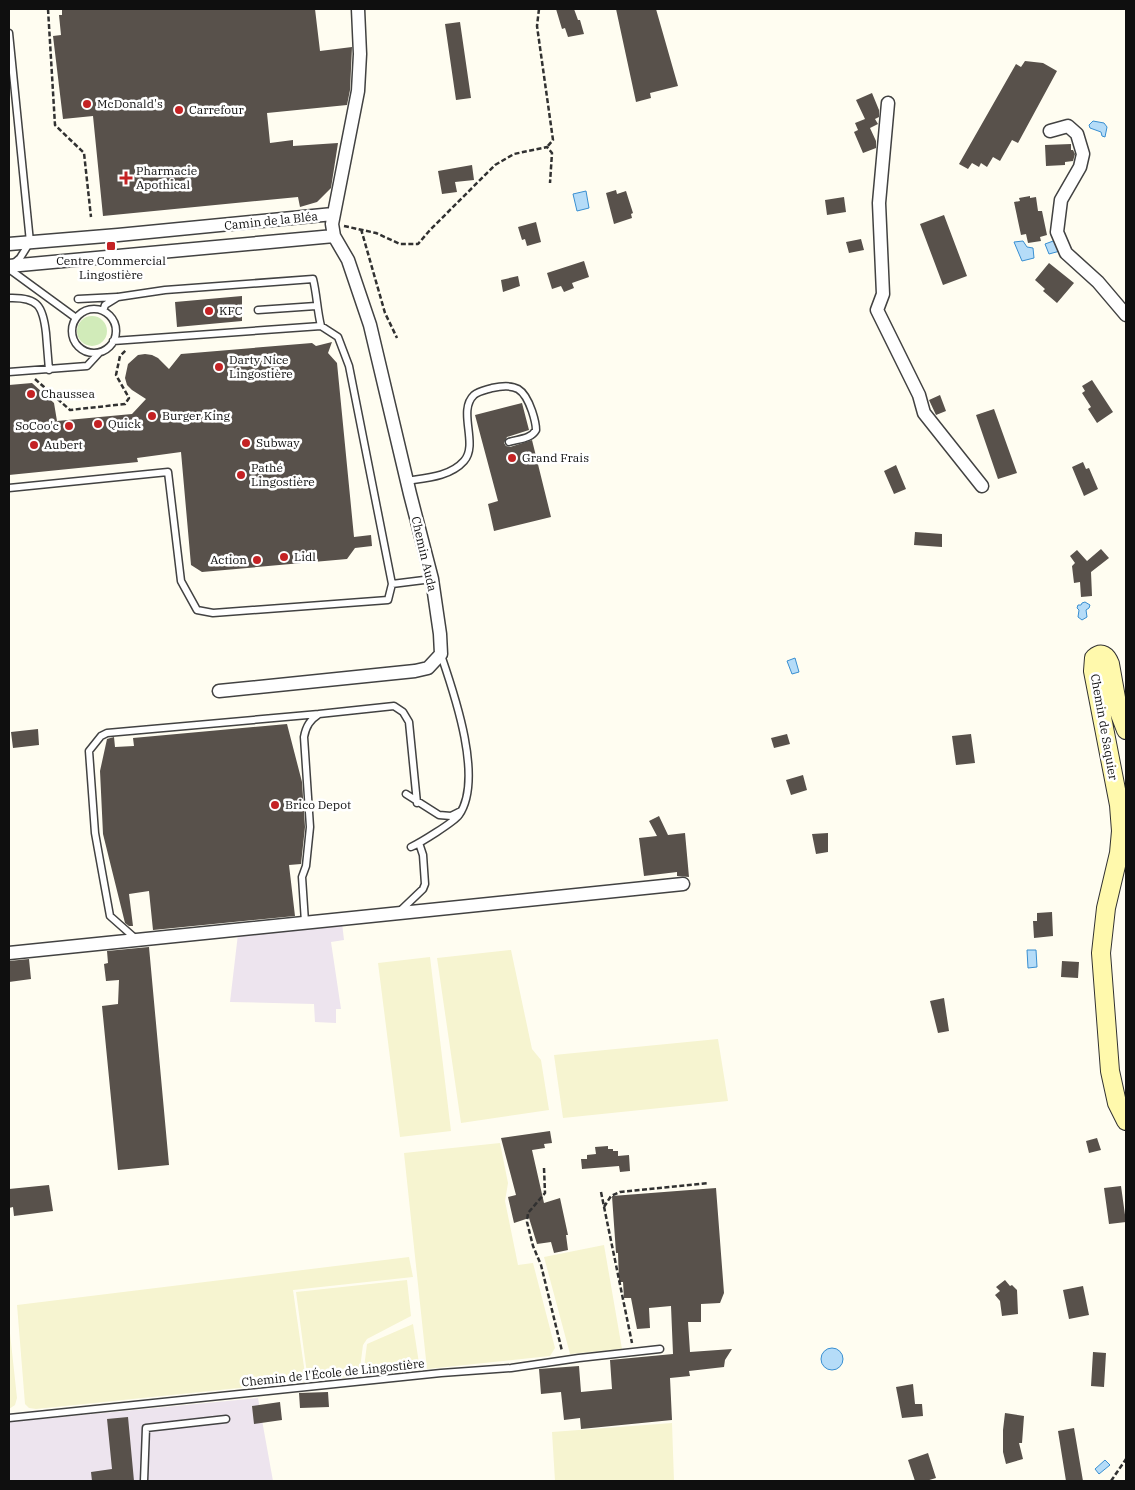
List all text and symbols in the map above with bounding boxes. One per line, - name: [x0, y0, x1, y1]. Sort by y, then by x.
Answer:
- place label: McDonald's: [97, 96, 163, 111]
- marker: McDonald's: [81, 98, 93, 110]
- place label: Carrefour: [189, 102, 245, 117]
- marker: Carrefour: [173, 104, 185, 116]
- place label: Pharmacie Apothical: [136, 163, 197, 192]
- marker: Pharmacie Apothical: [120, 172, 132, 184]
- street label: Camin de la Bléa: [223, 208, 319, 233]
- marker: Centre Commercial Lingostière: [105, 240, 117, 252]
- place label: Centre Commercial Lingostière: [56, 253, 166, 282]
- place label: KFC: [219, 303, 243, 318]
- marker: KFC: [203, 305, 215, 317]
- place label: Darty Nice Lingostière: [229, 352, 293, 381]
- marker: Darty Nice Lingostière: [213, 361, 225, 373]
- place label: Chaussea: [41, 386, 95, 401]
- marker: Chaussea: [25, 388, 37, 400]
- place label: Burger King: [162, 408, 231, 423]
- marker: Burger King: [146, 410, 158, 422]
- place label: Quick: [108, 416, 141, 431]
- place label: SoCoo'c: [15, 418, 59, 433]
- marker: Quick: [92, 418, 104, 430]
- marker: SoCoo'c: [63, 420, 75, 432]
- place label: Subway: [256, 435, 300, 450]
- place label: Aubert: [44, 437, 83, 452]
- marker: Subway: [240, 437, 252, 449]
- marker: Aubert: [28, 439, 40, 451]
- place label: Grand Frais: [522, 450, 589, 465]
- marker: Grand Frais: [506, 452, 518, 464]
- place label: Pathé Lingostière: [251, 460, 315, 489]
- marker: Pathé Lingostière: [235, 469, 247, 481]
- street label: Chemin Auda: [409, 515, 441, 593]
- place label: Lidl: [294, 549, 316, 564]
- marker: Lidl: [278, 551, 290, 563]
- place label: Action: [210, 552, 247, 567]
- marker: Action: [251, 554, 263, 566]
- street label: Chemin de Saquier: [1088, 673, 1121, 782]
- place label: Brico Depot: [285, 797, 351, 812]
- marker: Brico Depot: [269, 799, 281, 811]
- street label: Chemin de l'École de Lingostière: [241, 1355, 425, 1390]

